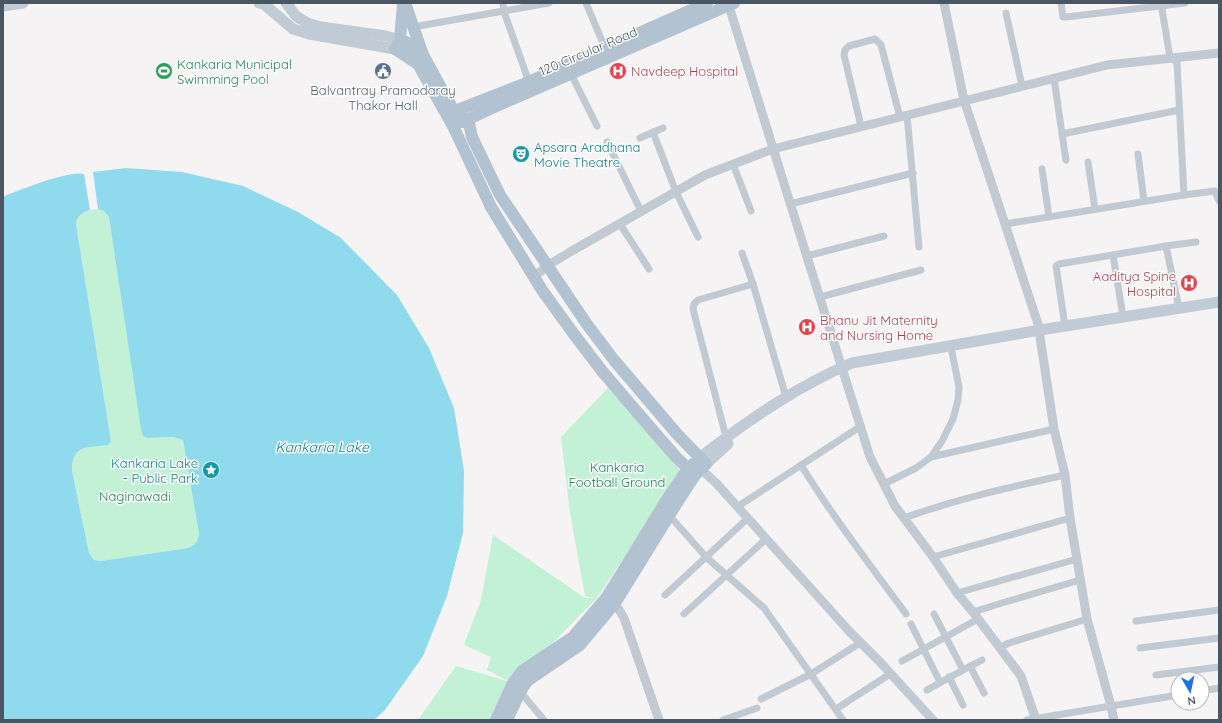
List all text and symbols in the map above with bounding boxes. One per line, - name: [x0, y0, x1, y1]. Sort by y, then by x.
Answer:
- street label: 120 Circular Road: [537, 23, 639, 79]
- place label: Kankaria Municipal Swimming Pool: [177, 56, 292, 87]
- sports icon: Kankaria Municipal Swimming Pool: [154, 61, 174, 81]
- public building icon: Balvantray Pramodaray Thakor Hall: [373, 61, 393, 81]
- hospital icon: Navdeep Hospital: [608, 61, 628, 81]
- place label: Navdeep Hospital: [631, 63, 738, 79]
- place label: Balvantray Pramodaray Thakor Hall: [310, 82, 456, 113]
- place label: Apsara Aradhana Movie Theatre: [534, 139, 640, 170]
- theatre icon: Apsara Aradhana Movie Theatre: [511, 144, 531, 164]
- place label: Aaditya Spine Hospital: [1093, 268, 1176, 299]
- hospital icon: Aaditya Spine Hospital: [1179, 273, 1199, 293]
- place label: Bhanu Jit Maternity and Nursing Home: [820, 312, 938, 343]
- hospital icon: Bhanu Jit Maternity and Nursing Home: [797, 317, 817, 337]
- water label: Kankaria Lake: [275, 438, 370, 456]
- place label: Kankaria Lake - Public Park: [111, 455, 198, 486]
- park label: Kankaria Football Ground: [569, 459, 665, 490]
- place icon: Kankaria Lake - Public Park: [201, 460, 221, 480]
- park label: Naginawadi: [99, 488, 171, 504]
- north arrow: [1170, 671, 1210, 711]
- text: N: [1186, 693, 1197, 708]

